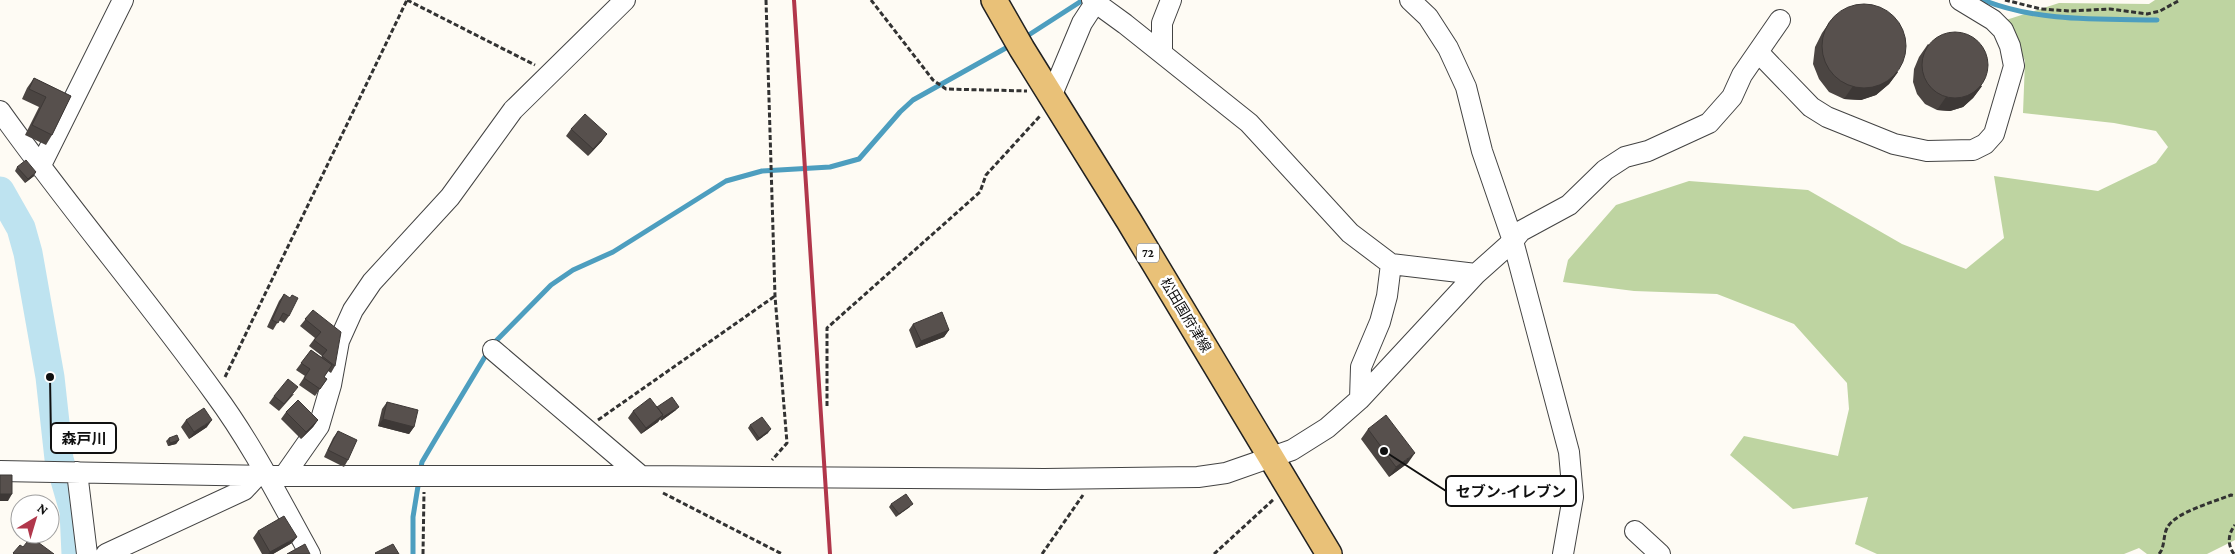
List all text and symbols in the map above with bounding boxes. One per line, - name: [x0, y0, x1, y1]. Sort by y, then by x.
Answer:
- road number: 72: [1137, 244, 1159, 262]
- street label: 松田国府津線: [1158, 275, 1214, 355]
- callout: 森戸川: [51, 423, 116, 453]
- text: 森戸川: [61, 431, 107, 447]
- callout: セブン-イレブン: [1446, 476, 1576, 506]
- text: セブン-イレブン: [1456, 483, 1566, 500]
- north arrow: [10, 494, 60, 544]
- text: N: [34, 500, 52, 518]

